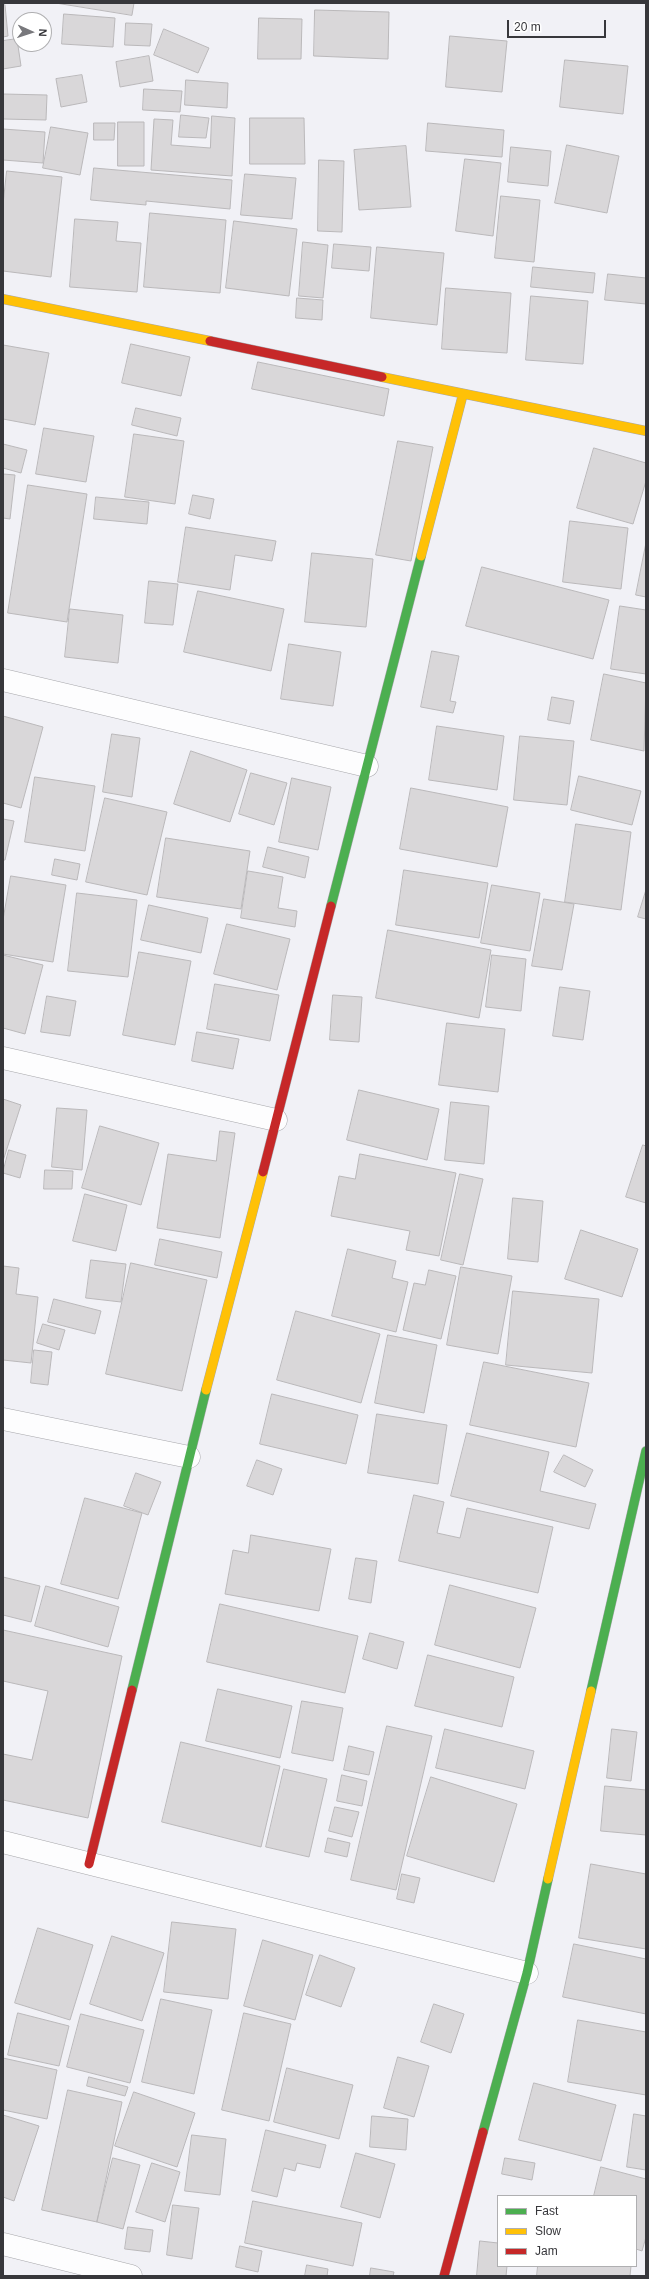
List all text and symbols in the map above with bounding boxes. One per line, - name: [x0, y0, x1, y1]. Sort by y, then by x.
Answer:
- north arrow: [12, 12, 52, 52]
- scale bar: [509, 12, 608, 38]
- text: 20 m: [514, 20, 541, 34]
- text: N: [37, 28, 49, 37]
- legend: [497, 2195, 637, 2267]
- text: Fast: [535, 2204, 558, 2218]
- text: Slow: [535, 2224, 561, 2238]
- text: Jam: [535, 2244, 558, 2258]

